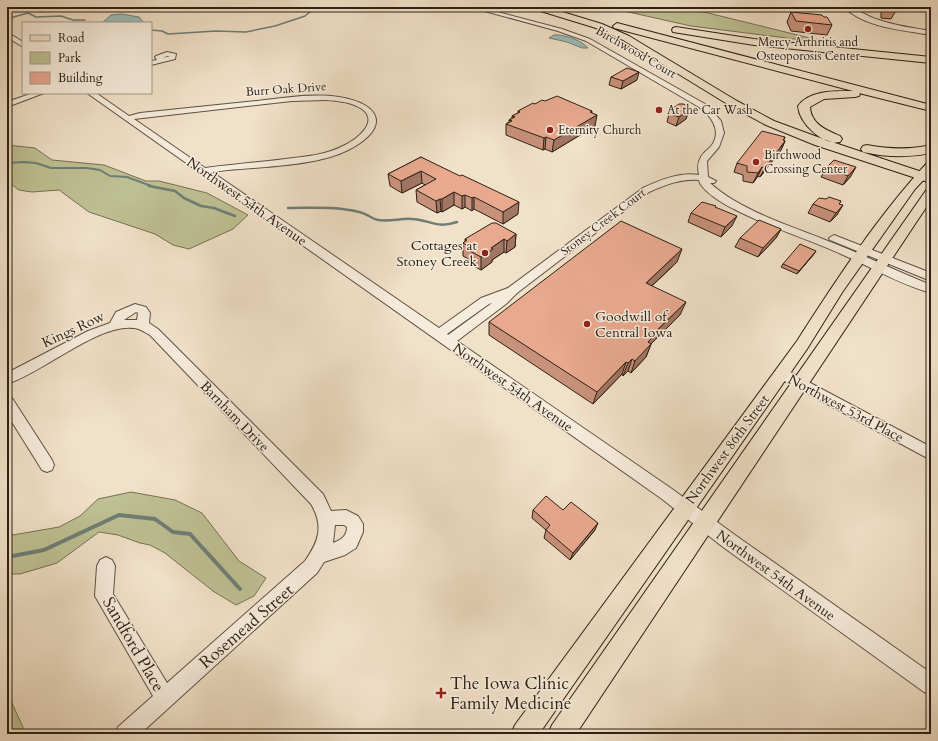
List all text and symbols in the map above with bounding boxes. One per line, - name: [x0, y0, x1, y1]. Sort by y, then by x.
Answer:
- legend: [22, 22, 152, 94]
- street label: Birchwood Court: [593, 22, 679, 82]
- marker: Mercy Arthritis and Osteoporosis Center: [803, 24, 813, 34]
- text: Road: [58, 30, 85, 46]
- place label: Mercy Arthritis and Osteoporosis Center: [756, 34, 860, 64]
- text: Park: [58, 50, 82, 66]
- text: Building: [58, 70, 103, 86]
- street label: Burr Oak Drive: [245, 78, 327, 100]
- place label: At the Car Wash: [667, 102, 753, 118]
- marker: At the Car Wash: [654, 105, 664, 115]
- place label: Eternity Church: [558, 122, 642, 138]
- marker: Eternity Church: [545, 125, 555, 135]
- place label: Birchwood Crossing Center: [764, 147, 848, 177]
- street label: Northwest 54th Avenue: [183, 153, 311, 250]
- marker: Birchwood Crossing Center: [751, 157, 761, 167]
- street label: Stoney Creek Court: [557, 185, 649, 259]
- place label: Cottages at Stoney Creek: [397, 236, 478, 271]
- marker: Cottages at Stoney Creek: [480, 248, 490, 258]
- street label: Kings Row: [39, 306, 108, 352]
- place label: Goodwill of Central Iowa: [595, 307, 673, 342]
- marker: Goodwill of Central Iowa: [582, 319, 592, 329]
- street label: Northwest 54th Avenue: [449, 339, 577, 436]
- street label: Northwest 53rd Place: [785, 370, 907, 447]
- street label: Barnham Drive: [196, 377, 273, 456]
- street label: Northwest 86th Street: [681, 390, 774, 508]
- street label: Northwest 54th Avenue: [712, 526, 839, 625]
- street label: Rosemead Street: [194, 578, 299, 674]
- street label: Sandford Place: [97, 593, 170, 696]
- place label: The Iowa Clinic Family Medicine: [450, 672, 572, 715]
- marker: The Iowa Clinic Family Medicine: [435, 687, 447, 699]

